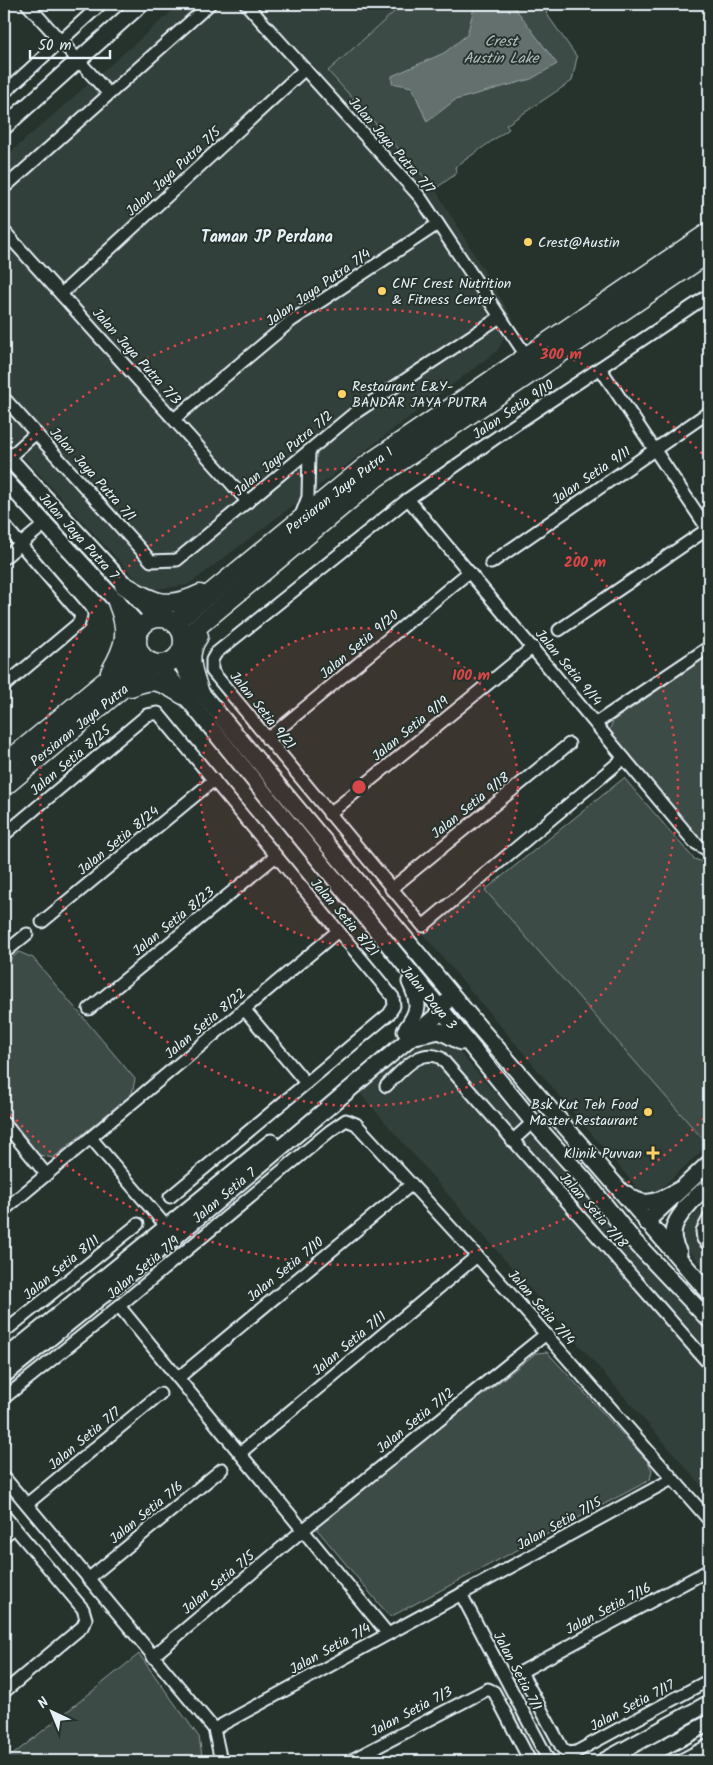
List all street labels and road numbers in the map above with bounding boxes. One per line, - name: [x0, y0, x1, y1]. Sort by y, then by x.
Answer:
- street label: Jalan Jaya Putra 7/7: [343, 92, 440, 199]
- street label: Jalan Jaya Putra 7/5: [121, 121, 227, 222]
- street label: Jalan Jaya Putra 7/4: [262, 243, 376, 332]
- street label: Jalan Jaya Putra 7/3: [87, 303, 186, 410]
- street label: Jalan Setia 9/10: [468, 374, 559, 445]
- street label: Jalan Jaya Putra 7/2: [229, 405, 338, 502]
- street label: Jalan Jaya Putra 7/1: [44, 423, 141, 527]
- street label: Jalan Setia 9/11: [548, 441, 636, 511]
- street label: Persiaran Jaya Putra 1: [281, 442, 398, 540]
- street label: Jalan Jaya Putra 7: [33, 488, 124, 586]
- street label: Jalan Setia 9/20: [315, 605, 404, 685]
- street label: Jalan Setia 9/14: [529, 624, 607, 711]
- street label: Jalan Setia 9/21: [224, 667, 301, 755]
- street label: Persiaran Jaya Putra: [25, 679, 134, 773]
- street label: Jalan Setia 9/19: [367, 691, 454, 767]
- street label: Jalan Setia 8/25: [25, 719, 117, 801]
- street label: Jalan Setia 9/18: [427, 767, 515, 844]
- street label: Jalan Setia 8/24: [73, 801, 165, 881]
- street label: Jalan Setia 8/21: [305, 874, 384, 962]
- street label: Jalan Setia 8/23: [128, 882, 220, 962]
- street label: Jalan Daya 3: [395, 960, 462, 1035]
- street label: Jalan Setia 8/22: [160, 983, 251, 1064]
- street label: Jalan Setia 7: [188, 1162, 262, 1229]
- street label: Jalan Setia 7/18: [554, 1168, 633, 1254]
- street label: Jalan Setia 8/11: [19, 1230, 105, 1306]
- street label: Jalan Setia 7/9: [102, 1231, 185, 1305]
- street label: Jalan Setia 7/10: [242, 1232, 329, 1308]
- street label: Jalan Setia 7/14: [502, 1265, 581, 1351]
- street label: Jalan Setia 7/11: [308, 1306, 392, 1381]
- street label: Jalan Setia 7/12: [372, 1382, 459, 1459]
- street label: Jalan Setia 7/7: [44, 1401, 126, 1476]
- street label: Jalan Setia 7/6: [105, 1476, 189, 1550]
- street label: Jalan Setia 7/15: [513, 1491, 607, 1556]
- street label: Jalan Setia 7/5: [177, 1545, 261, 1620]
- street label: Jalan Setia 7/16: [562, 1577, 655, 1641]
- street label: Jalan Setia 7/4: [286, 1617, 375, 1680]
- street label: Jalan Setia 7/1: [487, 1628, 547, 1715]
- street label: Jalan Setia 7/17: [586, 1674, 679, 1737]
- street label: Jalan Setia 7/3: [366, 1681, 456, 1743]

